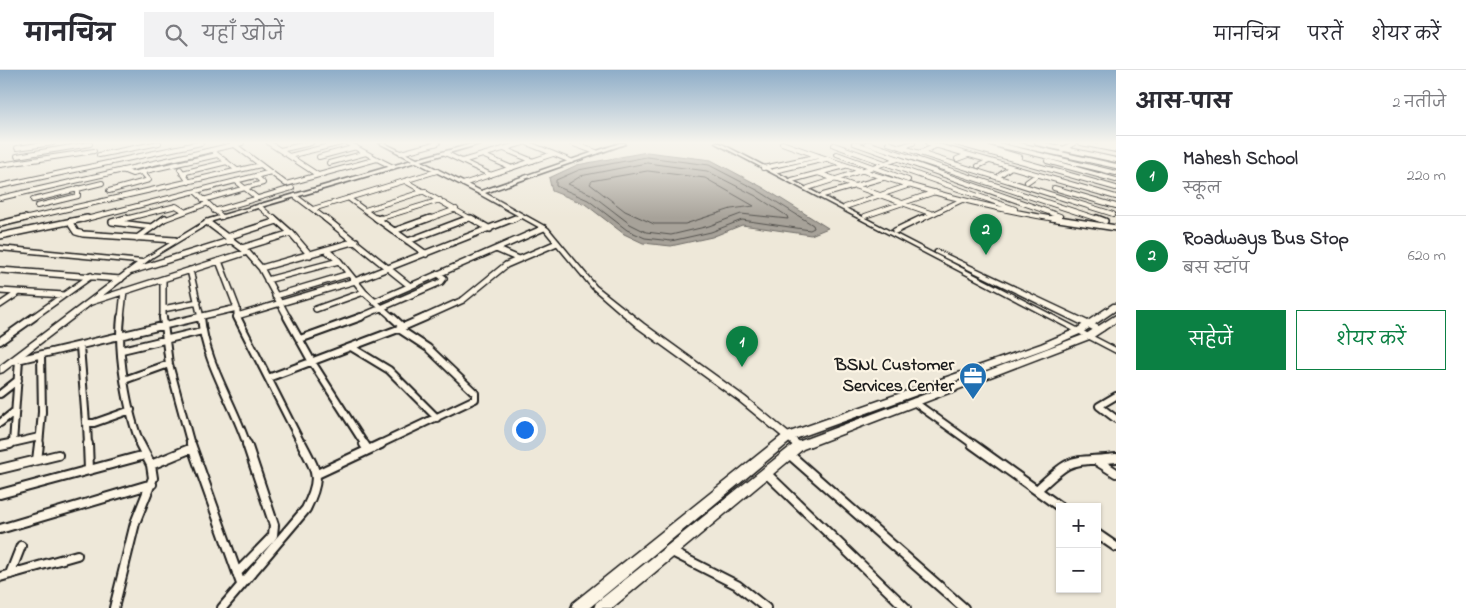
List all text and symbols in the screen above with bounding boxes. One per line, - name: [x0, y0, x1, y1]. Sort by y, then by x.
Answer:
- search box: [144, 12, 494, 57]
- text: मानचित्र: [25, 18, 114, 53]
- icon: search: [162, 21, 190, 49]
- text: यहाँ खोजें: [202, 22, 284, 49]
- text: मानचित्र: [1214, 23, 1280, 49]
- text: परतें: [1308, 23, 1343, 49]
- text: शेयर करें: [1371, 23, 1441, 49]
- text: आस-पास: [1136, 88, 1231, 118]
- text: 2 नतीजे: [1393, 91, 1446, 115]
- text: Mahesh School: [1183, 146, 1298, 173]
- text: 1: [1149, 164, 1155, 188]
- text: 220 m: [1407, 164, 1446, 188]
- text: स्कूल: [1183, 177, 1221, 201]
- pin: 2: [970, 214, 1002, 255]
- text: Roadways Bus Stop: [1183, 226, 1349, 253]
- text: 2: [1148, 244, 1156, 268]
- text: 620 m: [1408, 244, 1446, 268]
- text: बस स्टॉप: [1183, 257, 1249, 281]
- button: सहेजें: [1136, 310, 1286, 370]
- button: शेयर करें: [1296, 310, 1446, 370]
- pin: 1: [726, 326, 758, 367]
- place label: BSNL Customer Services Center: [834, 353, 954, 400]
- office icon: BSNL Customer Services Center: [958, 361, 988, 400]
- your location: [512, 417, 538, 443]
- map controls: [1056, 503, 1101, 593]
- button: +: [1056, 503, 1101, 548]
- button: −: [1056, 548, 1101, 593]

